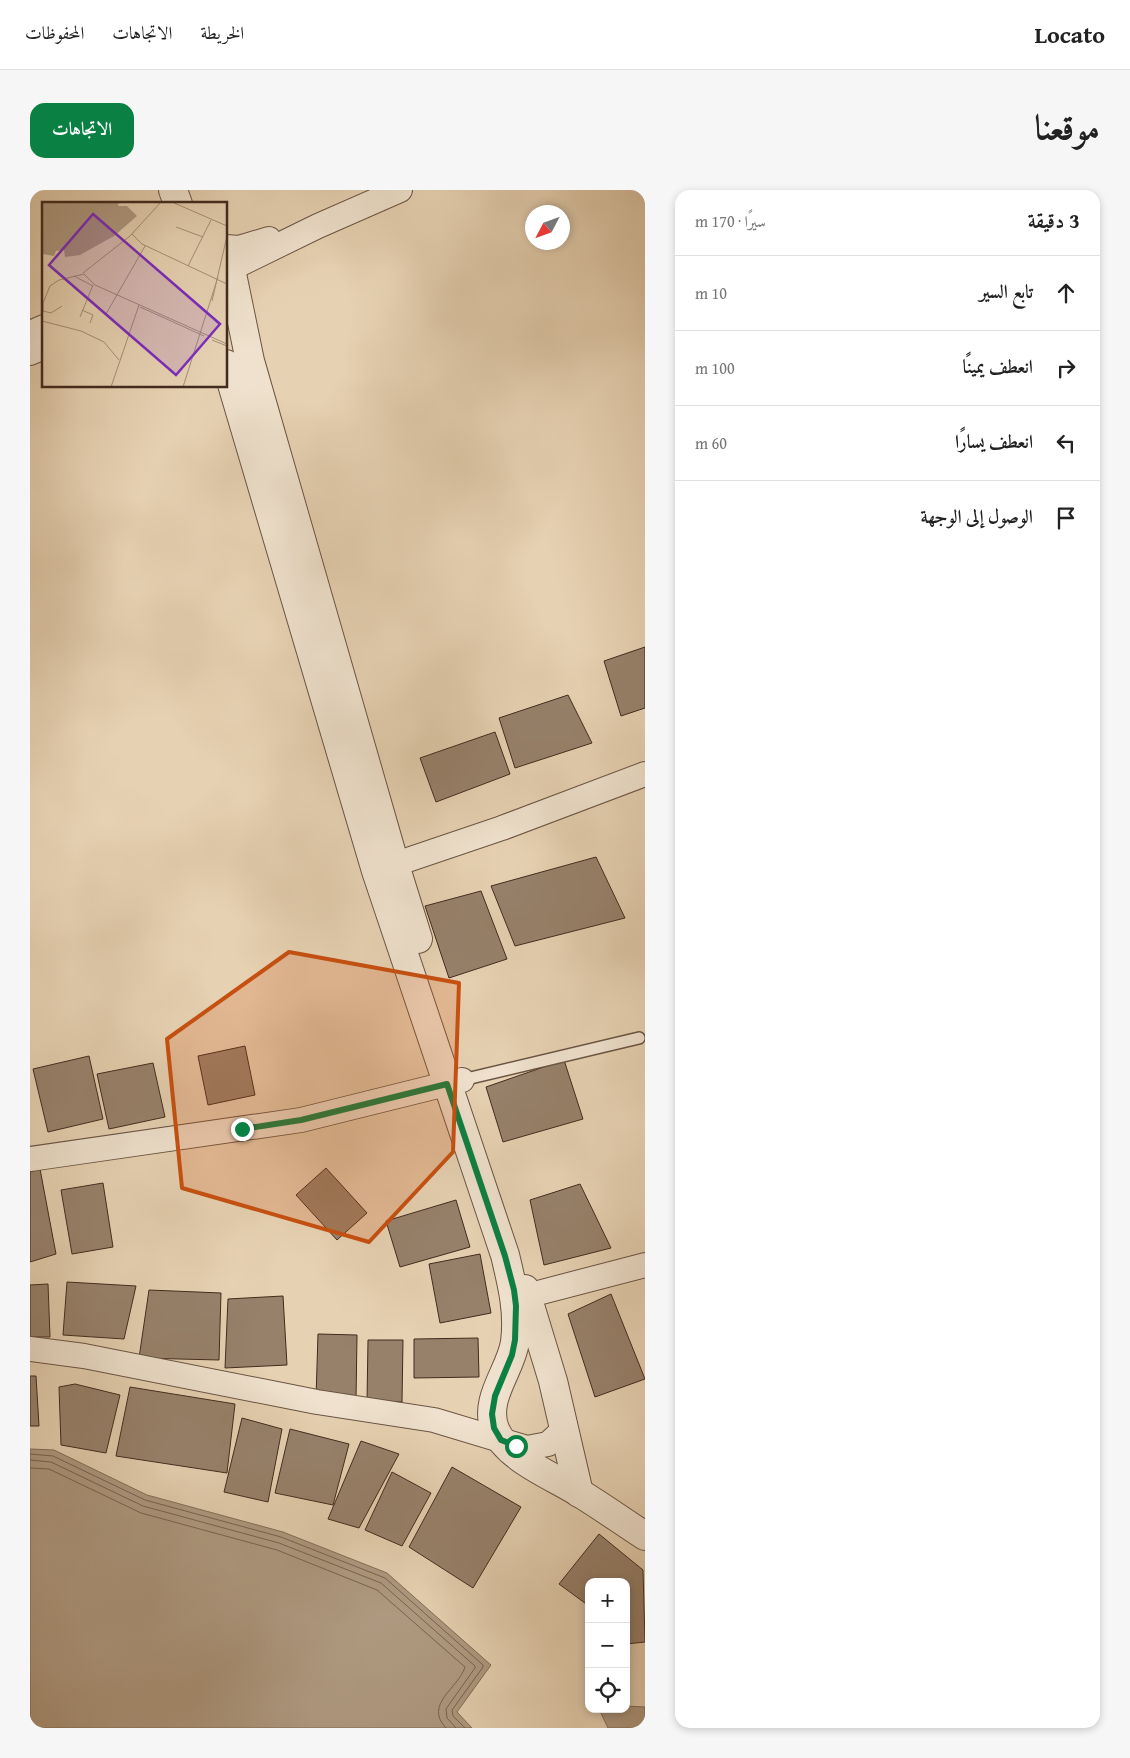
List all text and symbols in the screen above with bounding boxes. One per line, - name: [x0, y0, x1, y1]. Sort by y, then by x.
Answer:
- text: Locato: [1035, 17, 1105, 52]
- text: المحفوظات: [25, 19, 84, 46]
- text: الاتجاهات: [112, 19, 172, 46]
- text: الخريطة: [200, 19, 244, 46]
- text: موقعنا: [1035, 101, 1100, 152]
- button: الاتجاهات: [30, 103, 134, 158]
- inset map: [42, 202, 228, 388]
- north arrow: [525, 205, 570, 250]
- text: 3 دقيقة: [1028, 205, 1080, 236]
- text: سيرًا · 170 m: [695, 209, 766, 233]
- text: تابع السير: [979, 277, 1033, 305]
- icon: ahead: [1052, 279, 1080, 307]
- text: 10 m: [695, 281, 727, 305]
- text: انعطف يمينًا: [963, 352, 1033, 380]
- icon: right: [1052, 354, 1080, 382]
- text: 100 m: [695, 356, 735, 380]
- text: انعطف يسارًا: [955, 427, 1033, 455]
- icon: left: [1052, 429, 1080, 457]
- text: 60 m: [695, 431, 727, 455]
- text: الوصول إلى الوجهة: [921, 502, 1033, 530]
- icon: arrive: [1052, 504, 1080, 532]
- route end: [231, 1118, 254, 1141]
- route start: [505, 1435, 528, 1458]
- map controls: [585, 1578, 630, 1713]
- button: +: [585, 1578, 630, 1623]
- button: −: [585, 1623, 630, 1668]
- button: locate: [585, 1668, 630, 1713]

